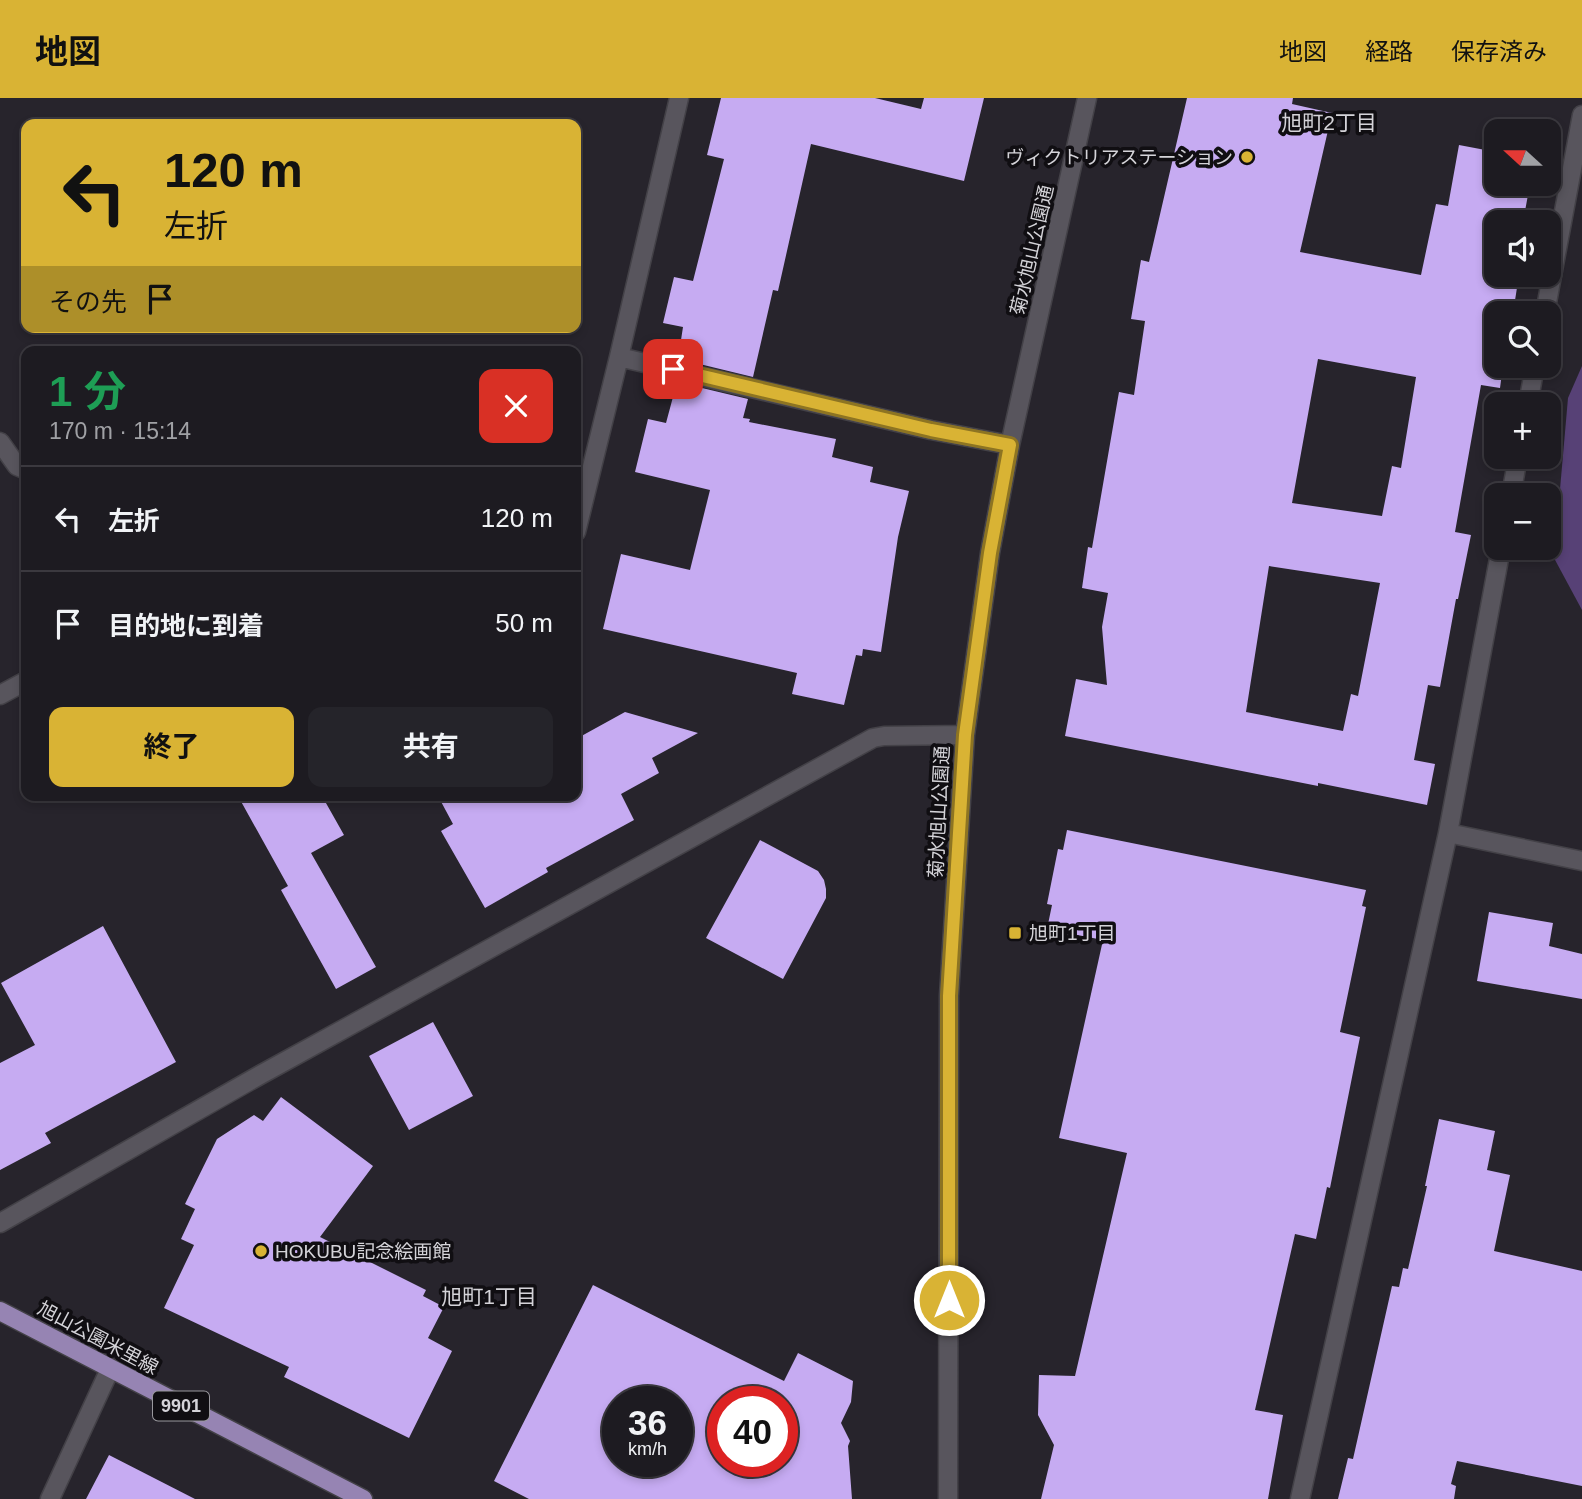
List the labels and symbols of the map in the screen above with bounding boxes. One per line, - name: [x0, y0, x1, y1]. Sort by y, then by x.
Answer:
- district label: 旭町2丁目: [1281, 111, 1377, 134]
- north arrow: [1484, 119, 1561, 196]
- place label: ヴィクトリアステーション: [1005, 147, 1233, 168]
- marker: ヴィクトリアステーション: [1239, 149, 1255, 165]
- street label: 菊水旭山公園通: [1007, 183, 1057, 317]
- pin: [643, 339, 703, 399]
- street label: 菊水旭山公園通: [925, 745, 953, 879]
- place label: 旭町1丁目: [1029, 923, 1116, 944]
- marker: 旭町1丁目: [1007, 925, 1023, 941]
- place label: HOKUBU記念絵画館: [275, 1241, 451, 1262]
- marker: HOKUBU記念絵画館: [253, 1243, 269, 1259]
- position arrow: [912, 1263, 986, 1337]
- district label: 旭町1丁目: [441, 1285, 537, 1308]
- street label: 旭山公園米里線: [34, 1298, 162, 1378]
- speed limit sign: 40: [707, 1386, 798, 1477]
- road number: 9901: [153, 1392, 209, 1420]

